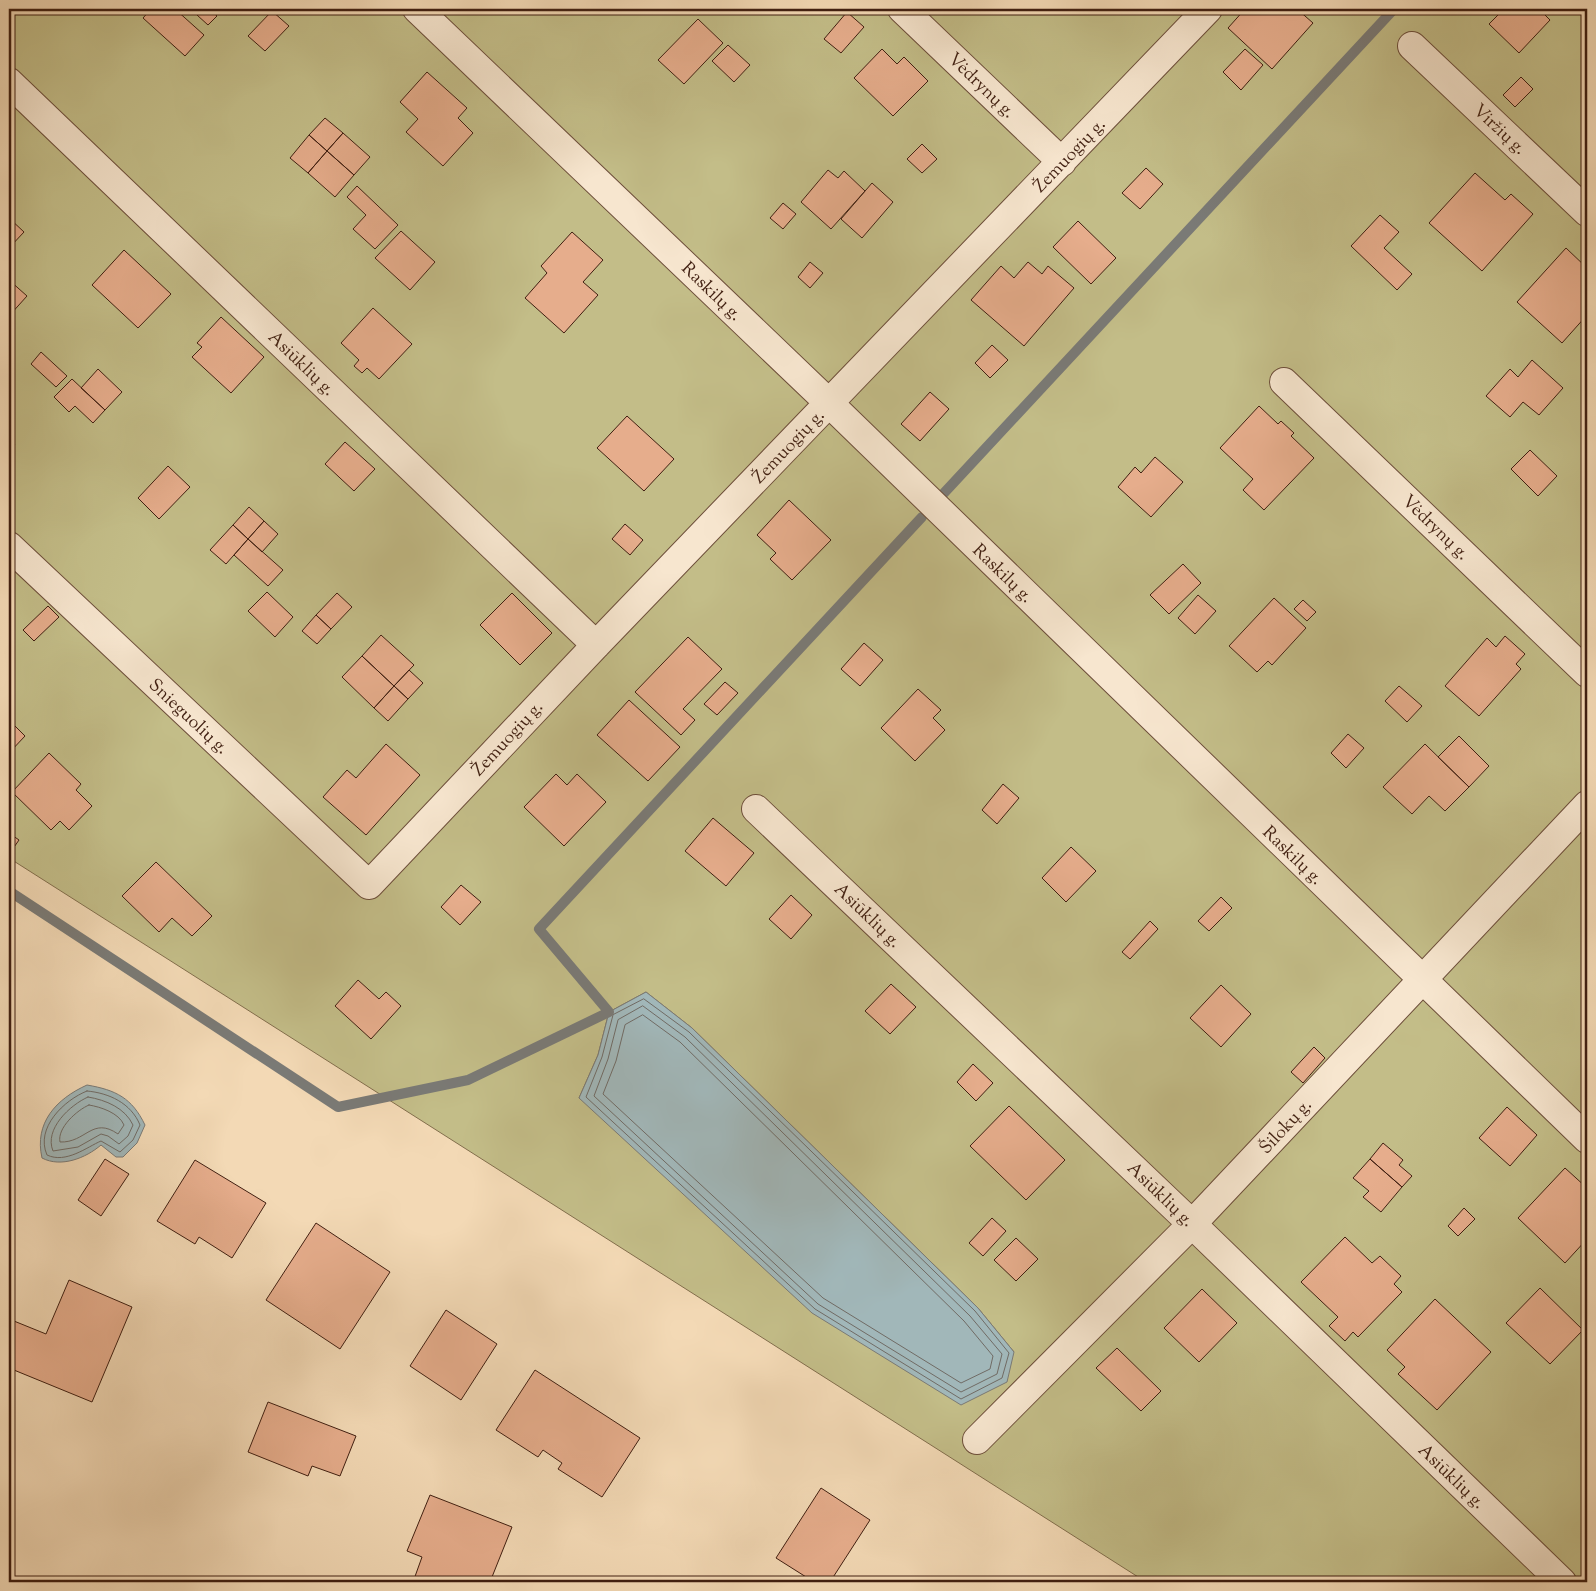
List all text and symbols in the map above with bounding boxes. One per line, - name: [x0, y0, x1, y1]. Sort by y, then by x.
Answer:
- street label: Vėdrynų g.: [941, 48, 1020, 125]
- street label: Viržių g.: [1466, 99, 1531, 162]
- street label: Žemuogių g.: [1028, 113, 1113, 200]
- street label: Raskilų g.: [674, 257, 747, 328]
- street label: Asiūklių g.: [261, 326, 340, 403]
- street label: Žemuogių g.: [747, 404, 832, 491]
- street label: Vėdrynų g.: [1395, 490, 1474, 567]
- street label: Raskilų g.: [965, 539, 1038, 610]
- street label: Snieguolių g.: [142, 673, 234, 761]
- street label: Žemuogių g.: [467, 696, 550, 783]
- street label: Raskilų g.: [1255, 821, 1328, 892]
- street label: Asiūklių g.: [827, 878, 906, 955]
- street label: Šilokų g.: [1254, 1094, 1319, 1161]
- street label: Asiūklių g.: [1120, 1157, 1199, 1234]
- street label: Asiūklių g.: [1411, 1439, 1490, 1516]

